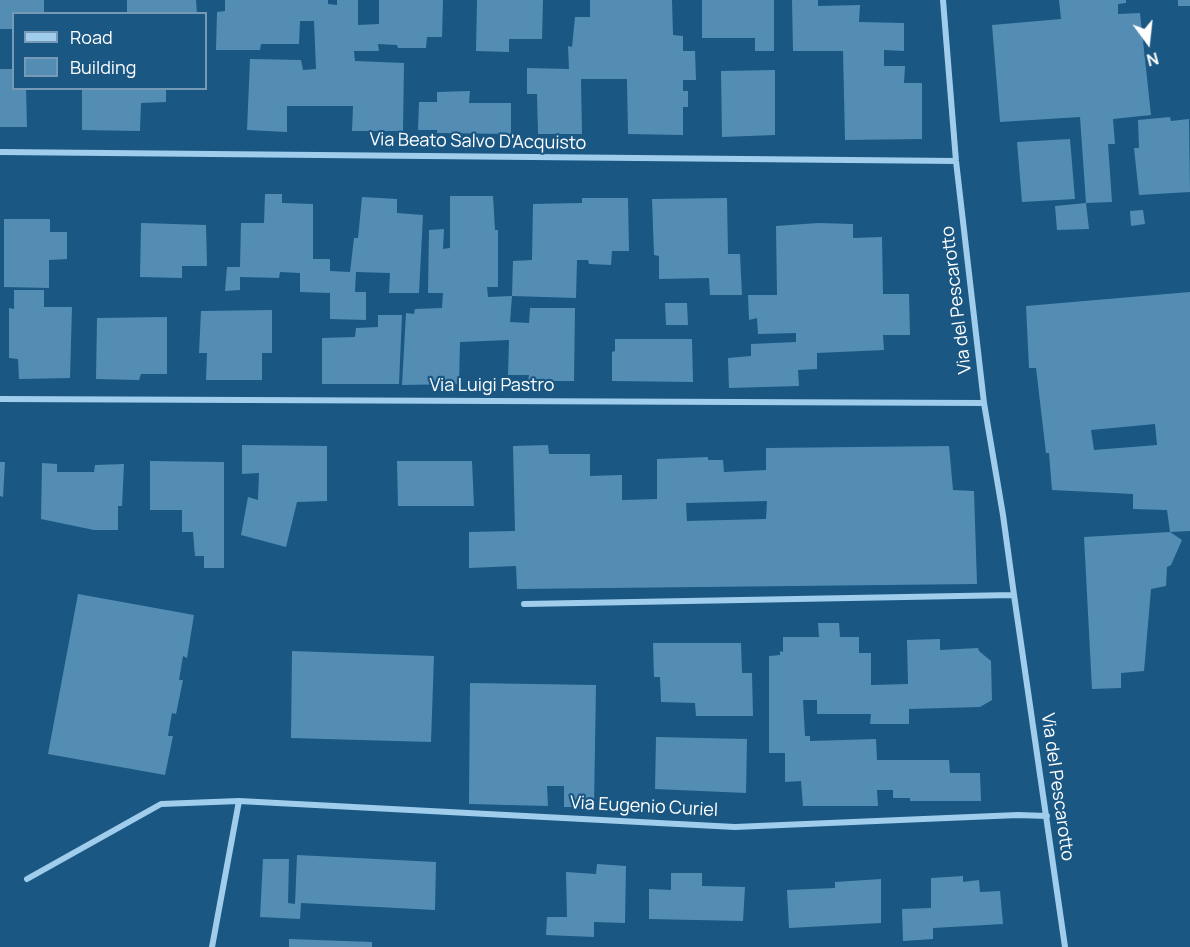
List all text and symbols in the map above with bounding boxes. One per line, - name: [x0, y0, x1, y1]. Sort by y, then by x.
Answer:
- legend: [12, 12, 207, 90]
- north arrow: [1118, 12, 1178, 72]
- text: Road: [70, 25, 113, 49]
- text: N: [1144, 47, 1161, 72]
- text: Building: [70, 55, 136, 79]
- street label: Via Beato Salvo D'Acquisto: [369, 129, 587, 155]
- street label: Via del Pescarotto: [937, 225, 977, 375]
- street label: Via Luigi Pastro: [430, 375, 554, 397]
- street label: Via del Pescarotto: [1036, 712, 1078, 862]
- street label: Via Eugenio Curiel: [569, 792, 719, 822]

